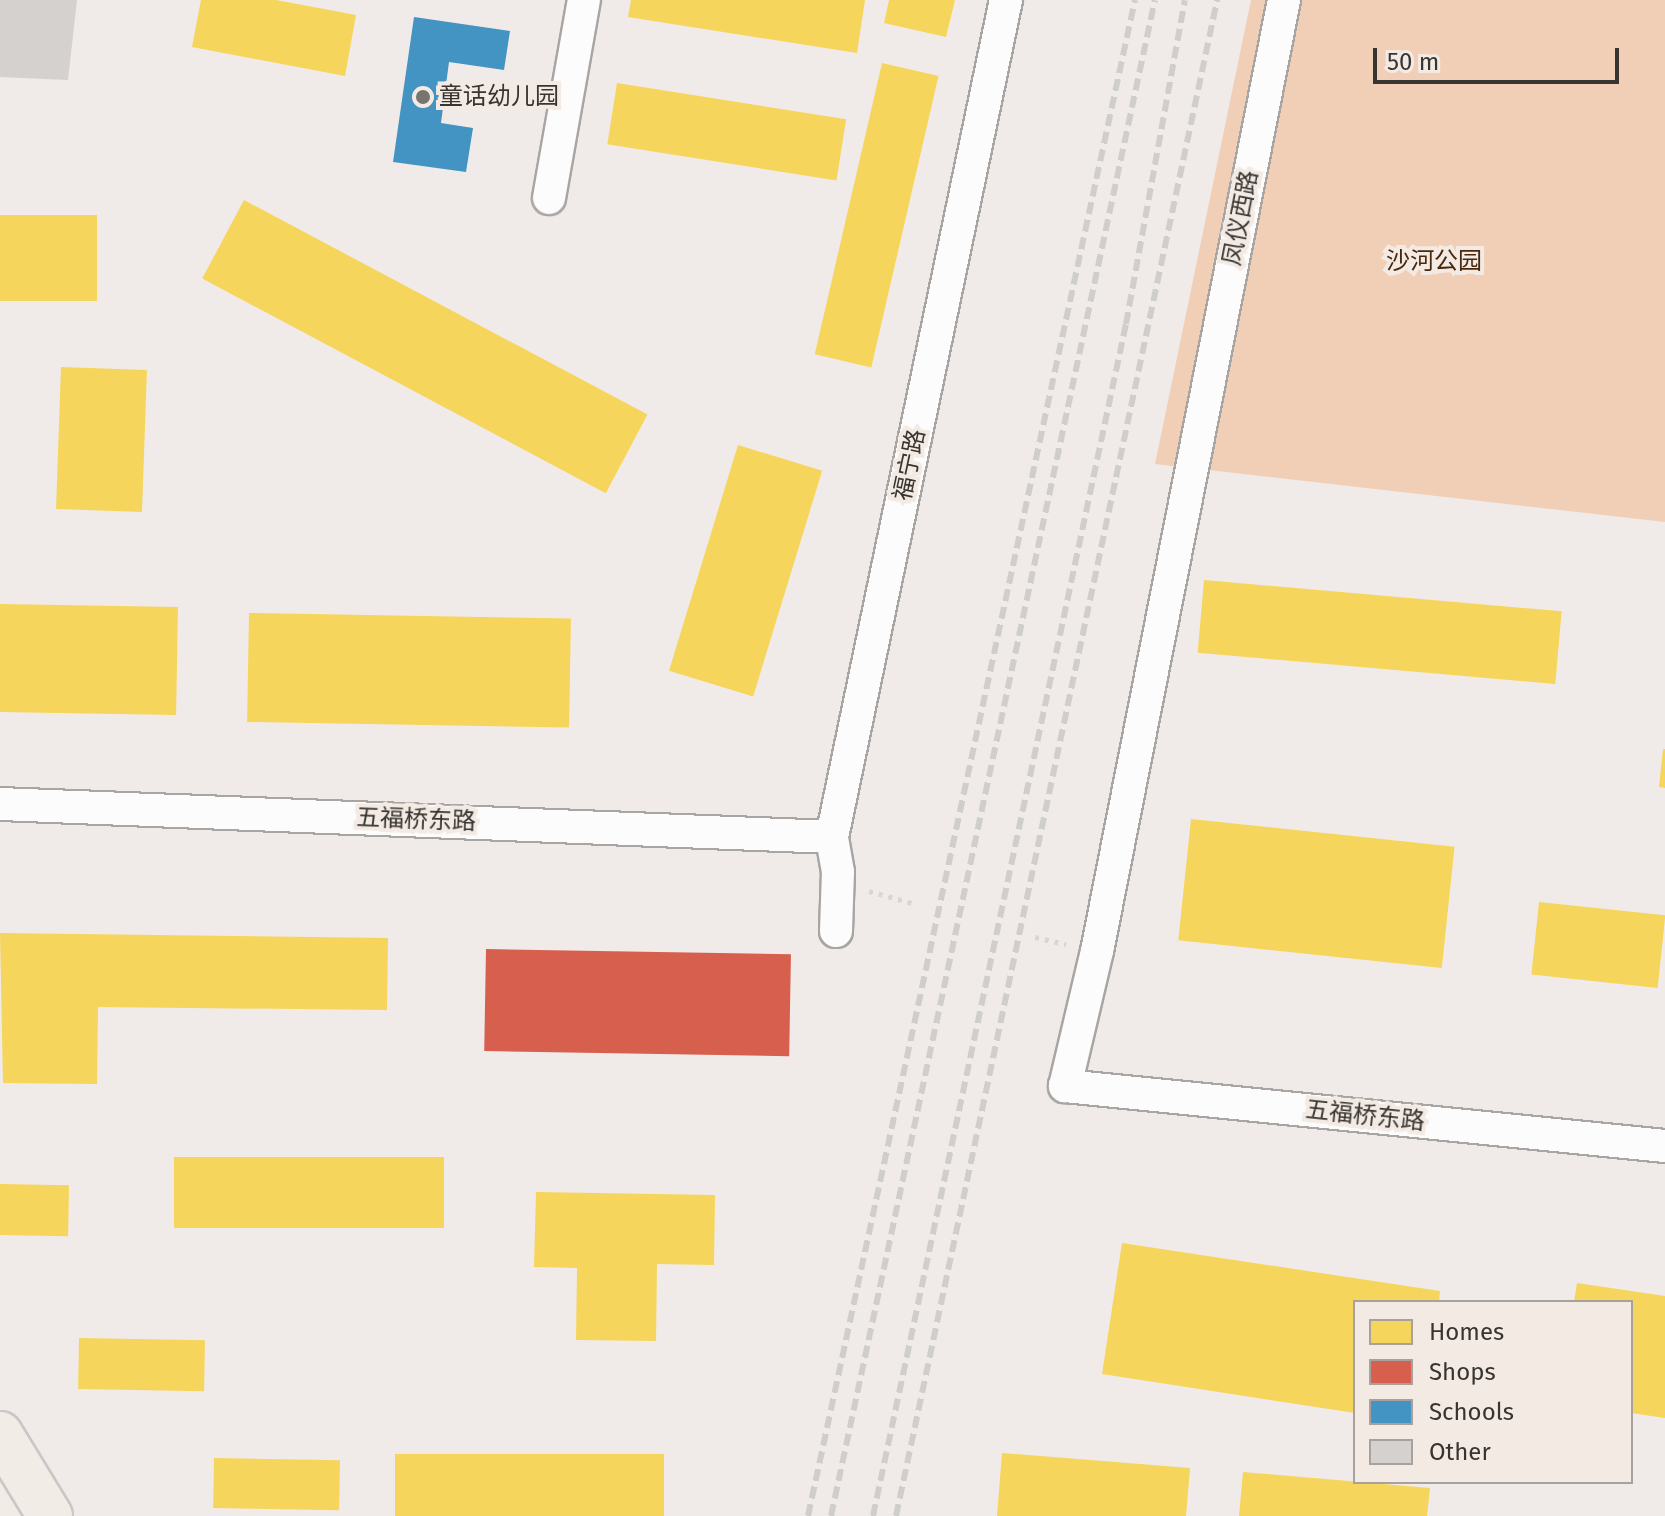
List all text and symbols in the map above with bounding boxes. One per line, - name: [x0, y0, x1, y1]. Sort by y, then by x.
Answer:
- scale bar: [1377, 32, 1623, 82]
- text: 50 m: [1387, 48, 1439, 76]
- place label: 童话幼儿园: [439, 83, 559, 111]
- marker: 童话幼儿园: [414, 88, 432, 106]
- street label: 凤仪西路: [1218, 168, 1264, 268]
- park label: 沙河公园: [1386, 248, 1482, 276]
- street label: 福宁路: [888, 427, 932, 503]
- street label: 五福桥东路: [356, 804, 476, 836]
- street label: 五福桥东路: [1304, 1095, 1426, 1137]
- legend: [1353, 1300, 1633, 1484]
- text: Homes: [1429, 1318, 1504, 1346]
- text: Shops: [1429, 1358, 1496, 1386]
- text: Schools: [1429, 1398, 1514, 1426]
- text: Other: [1429, 1438, 1491, 1466]

